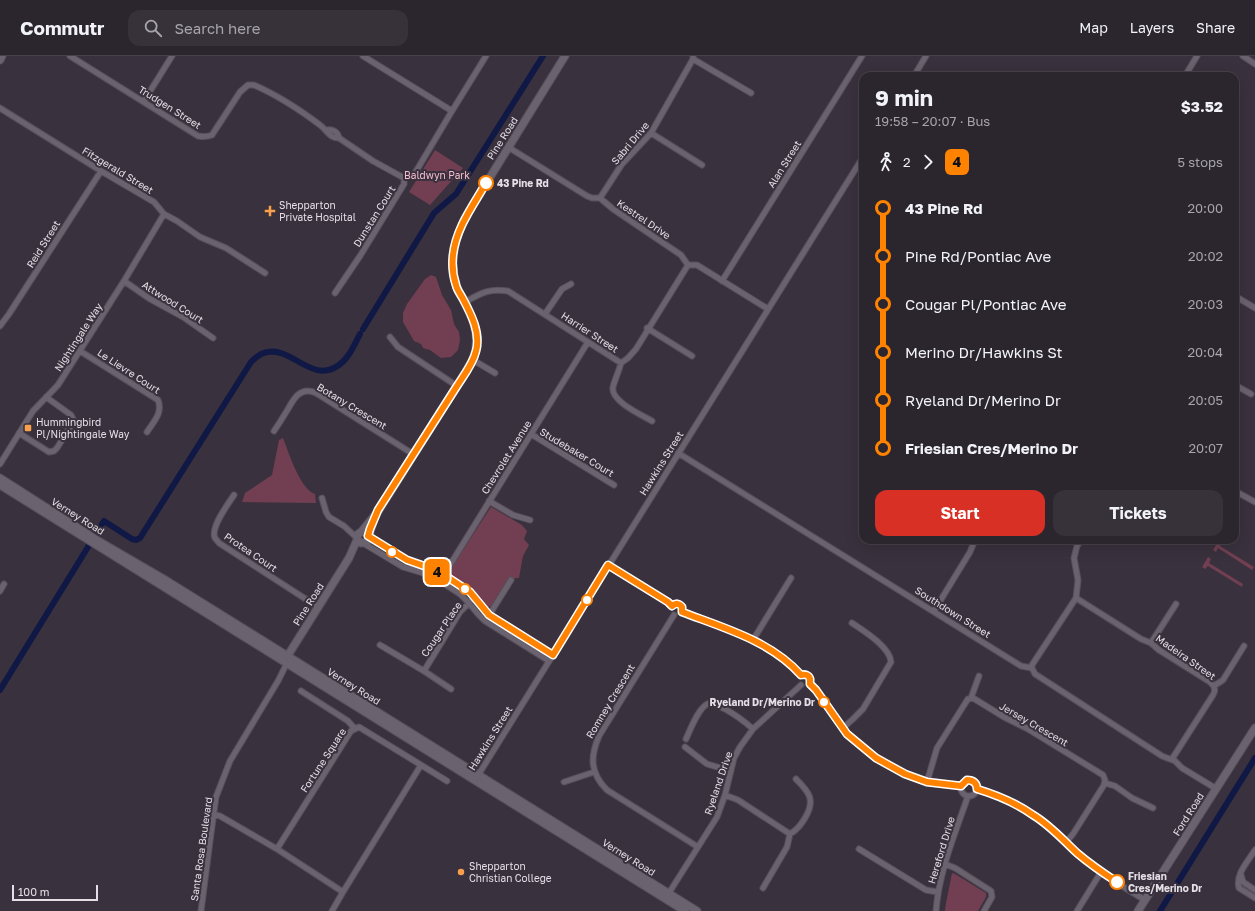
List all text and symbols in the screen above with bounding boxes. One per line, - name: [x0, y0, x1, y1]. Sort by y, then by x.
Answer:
- search box: [128, 10, 408, 46]
- text: Commutr: [20, 16, 104, 39]
- icon: search: [142, 17, 164, 39]
- text: Search here: [174, 19, 260, 37]
- text: Map: [1079, 19, 1108, 36]
- text: Layers: [1130, 19, 1174, 36]
- text: Share: [1196, 19, 1235, 36]
- street label: Trudgen Street: [136, 83, 204, 131]
- text: 9 min: [875, 84, 933, 111]
- text: $3.52: [1181, 97, 1223, 115]
- text: 19:58 – 20:07 · Bus: [875, 113, 990, 129]
- street label: Pine Road: [484, 114, 520, 162]
- street label: Sabri Drive: [609, 119, 651, 167]
- street label: Alan Street: [765, 138, 803, 190]
- street label: Fitzgerald Street: [80, 144, 156, 196]
- icon: walk: [875, 151, 897, 173]
- icon: forward: [917, 151, 939, 173]
- text: 4: [953, 153, 961, 170]
- text: 2: [903, 154, 911, 170]
- text: 5 stops: [1177, 154, 1223, 170]
- park label: Baldwyn Park: [404, 169, 470, 181]
- marker: 43 Pine Rd: [478, 175, 494, 191]
- place label: 43 Pine Rd: [497, 177, 549, 189]
- street label: Dunstan Court: [350, 183, 398, 249]
- street label: Kestrel Drive: [615, 197, 673, 241]
- place label: Shepparton Private Hospital: [279, 199, 356, 223]
- text: 43 Pine Rd: [905, 199, 983, 217]
- text: 20:00: [1187, 200, 1223, 216]
- marker: Shepparton Private Hospital: [264, 205, 276, 217]
- street label: Reid Street: [24, 218, 62, 270]
- text: Pine Rd/Pontiac Ave: [905, 247, 1051, 265]
- text: 20:02: [1188, 248, 1223, 264]
- street label: Attwood Court: [140, 278, 206, 326]
- text: Cougar Pl/Pontiac Ave: [905, 295, 1067, 313]
- text: 20:03: [1188, 296, 1223, 312]
- street label: Nightingale Way: [52, 300, 105, 373]
- street label: Harrier Street: [559, 309, 621, 355]
- text: Merino Dr/Hawkins St: [905, 343, 1063, 361]
- text: 20:04: [1188, 344, 1223, 360]
- street label: Le Lievre Court: [95, 346, 163, 396]
- street label: Botany Crescent: [315, 380, 389, 432]
- text: Ryeland Dr/Merino Dr: [905, 391, 1061, 409]
- text: 20:05: [1188, 392, 1223, 408]
- place label: Hummingbird Pl/Nightingale Way: [36, 416, 130, 440]
- street label: Chevrolet Avenue: [478, 418, 534, 496]
- marker: Hummingbird Pl/Nightingale Way: [23, 423, 33, 433]
- street label: Studebaker Court: [538, 425, 616, 479]
- street label: Hawkins Street: [637, 429, 685, 497]
- text: Friesian Cres/Merino Dr: [905, 439, 1078, 457]
- text: 20:07: [1189, 440, 1223, 456]
- button: Start: [875, 490, 1045, 536]
- button: Tickets: [1053, 490, 1223, 536]
- street label: Verney Road: [49, 495, 107, 537]
- street label: Protea Court: [222, 530, 280, 574]
- unlabelled marker: [386, 546, 398, 558]
- line badge: 4: [424, 559, 450, 585]
- text: 4: [433, 563, 441, 580]
- street label: Pine Road: [290, 580, 326, 628]
- unlabelled marker: [459, 583, 471, 595]
- street label: Southdown Street: [913, 584, 993, 640]
- unlabelled marker: [581, 594, 593, 606]
- street label: Cougar Place: [418, 599, 464, 659]
- street label: Madeira Street: [1154, 632, 1218, 682]
- street label: Romney Crescent: [583, 662, 637, 740]
- street label: Verney Road: [325, 665, 383, 707]
- place label: Ryeland Dr/Merino Dr: [710, 696, 815, 708]
- marker: Ryeland Dr/Merino Dr: [818, 696, 830, 708]
- street label: Jersey Crescent: [998, 699, 1070, 749]
- street label: Hawkins Street: [466, 704, 514, 772]
- street label: Fortune Square: [298, 725, 348, 794]
- street label: Ryeland Drive: [702, 749, 735, 816]
- street label: Ford Road: [1170, 790, 1206, 838]
- street label: Santa Rosa Boulevard: [188, 796, 214, 902]
- street label: Hereford Drive: [925, 815, 957, 885]
- street label: Verney Road: [600, 836, 658, 878]
- place label: Shepparton Christian College: [469, 860, 552, 884]
- marker: Shepparton Christian College: [456, 867, 466, 877]
- place label: Friesian Cres/Merino Dr: [1128, 870, 1202, 894]
- marker: Friesian Cres/Merino Dr: [1109, 874, 1125, 890]
- scale bar: [12, 883, 98, 902]
- text: 100 m: [18, 885, 49, 898]

